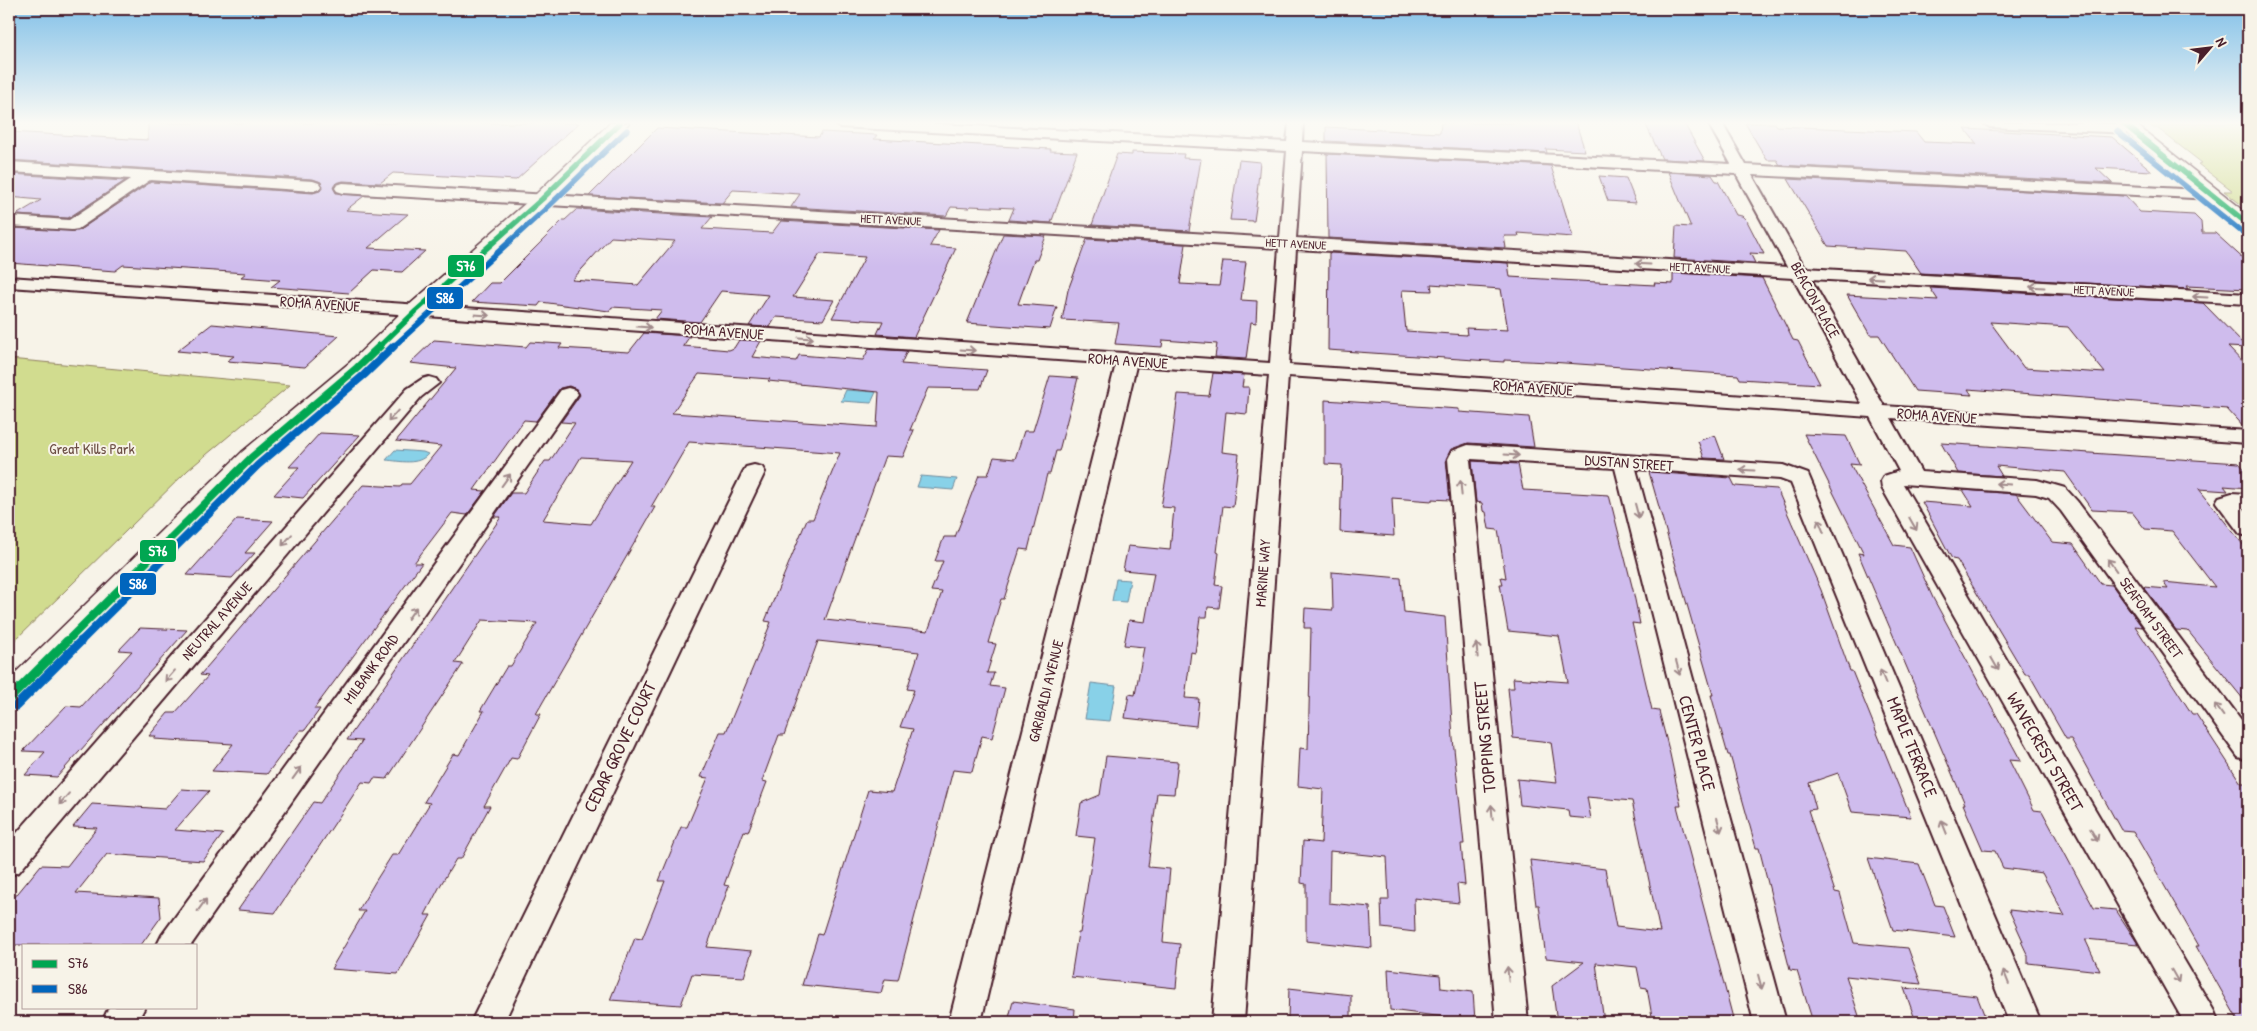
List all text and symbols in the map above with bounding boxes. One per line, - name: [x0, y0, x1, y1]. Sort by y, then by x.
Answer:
- north arrow: [2184, 22, 2234, 72]
- text: N: [2212, 34, 2232, 50]
- street label: HETT AVENUE: [860, 209, 923, 230]
- street label: HETT AVENUE: [1265, 233, 1328, 254]
- line badge: S76: [447, 254, 485, 278]
- text: S76: [457, 256, 476, 275]
- street label: HETT AVENUE: [1669, 257, 1732, 278]
- street label: BEACON PLACE: [1786, 258, 1845, 342]
- one-way arrow: [1635, 260, 1651, 269]
- one-way arrow: [1867, 273, 1883, 282]
- street label: HETT AVENUE: [2073, 280, 2136, 301]
- one-way arrow: [2030, 283, 2046, 292]
- line badge: S86: [426, 286, 464, 310]
- text: S86: [436, 288, 454, 307]
- street label: ROMA AVENUE: [279, 290, 361, 317]
- one-way arrow: [2192, 292, 2208, 301]
- one-way arrow: [474, 311, 490, 320]
- street label: ROMA AVENUE: [683, 318, 765, 345]
- one-way arrow: [636, 322, 652, 331]
- one-way arrow: [798, 333, 814, 343]
- one-way arrow: [960, 345, 976, 354]
- street label: ROMA AVENUE: [1087, 347, 1169, 374]
- street label: ROMA AVENUE: [1492, 374, 1574, 401]
- street label: ROMA AVENUE: [1896, 402, 1978, 429]
- one-way arrow: [388, 410, 399, 423]
- park label: Great Kills Park: [49, 438, 135, 459]
- street label: DUSTAN STREET: [1584, 449, 1675, 476]
- one-way arrow: [1504, 450, 1520, 460]
- one-way arrow: [1739, 465, 1755, 474]
- one-way arrow: [501, 474, 511, 488]
- one-way arrow: [1995, 480, 2011, 489]
- one-way arrow: [1457, 481, 1466, 497]
- one-way arrow: [1632, 502, 1642, 518]
- one-way arrow: [1909, 516, 1919, 530]
- one-way arrow: [1816, 519, 1825, 534]
- one-way arrow: [282, 533, 293, 546]
- street label: MARINE WAY: [1250, 538, 1275, 608]
- line badge: S76: [139, 539, 177, 563]
- text: S76: [149, 541, 168, 560]
- one-way arrow: [2107, 558, 2117, 572]
- line badge: S86: [119, 572, 157, 596]
- street label: SEAFOAM STREET: [2115, 573, 2189, 663]
- text: S86: [129, 574, 147, 593]
- street label: NEUTRAL AVENUE: [176, 576, 257, 665]
- one-way arrow: [406, 606, 417, 620]
- street label: MILBANK ROAD: [338, 629, 404, 708]
- street label: GARIBALDI AVENUE: [1023, 637, 1068, 744]
- one-way arrow: [1472, 642, 1482, 658]
- one-way arrow: [1990, 657, 2000, 671]
- one-way arrow: [1673, 659, 1683, 675]
- one-way arrow: [165, 669, 176, 682]
- one-way arrow: [1877, 669, 1886, 684]
- street label: CEDAR GROVE COURT: [577, 677, 662, 816]
- street label: TOPPING STREET: [1467, 680, 1502, 794]
- street label: WAVECREST STREET: [2001, 687, 2090, 816]
- street label: CENTER PLACE: [1673, 692, 1722, 793]
- street label: MAPLE TERRACE: [1881, 693, 1944, 801]
- one-way arrow: [2214, 703, 2224, 717]
- one-way arrow: [291, 767, 302, 780]
- one-way arrow: [58, 793, 70, 806]
- one-way arrow: [1487, 804, 1497, 820]
- one-way arrow: [1714, 817, 1724, 833]
- one-way arrow: [1939, 820, 1949, 835]
- one-way arrow: [2089, 828, 2099, 842]
- one-way arrow: [197, 898, 207, 912]
- legend: [22, 944, 198, 1008]
- text: S76: [68, 952, 88, 973]
- one-way arrow: [1503, 966, 1512, 982]
- one-way arrow: [2170, 968, 2180, 983]
- one-way arrow: [2001, 970, 2011, 985]
- one-way arrow: [1755, 974, 1765, 990]
- text: S86: [68, 978, 87, 999]

